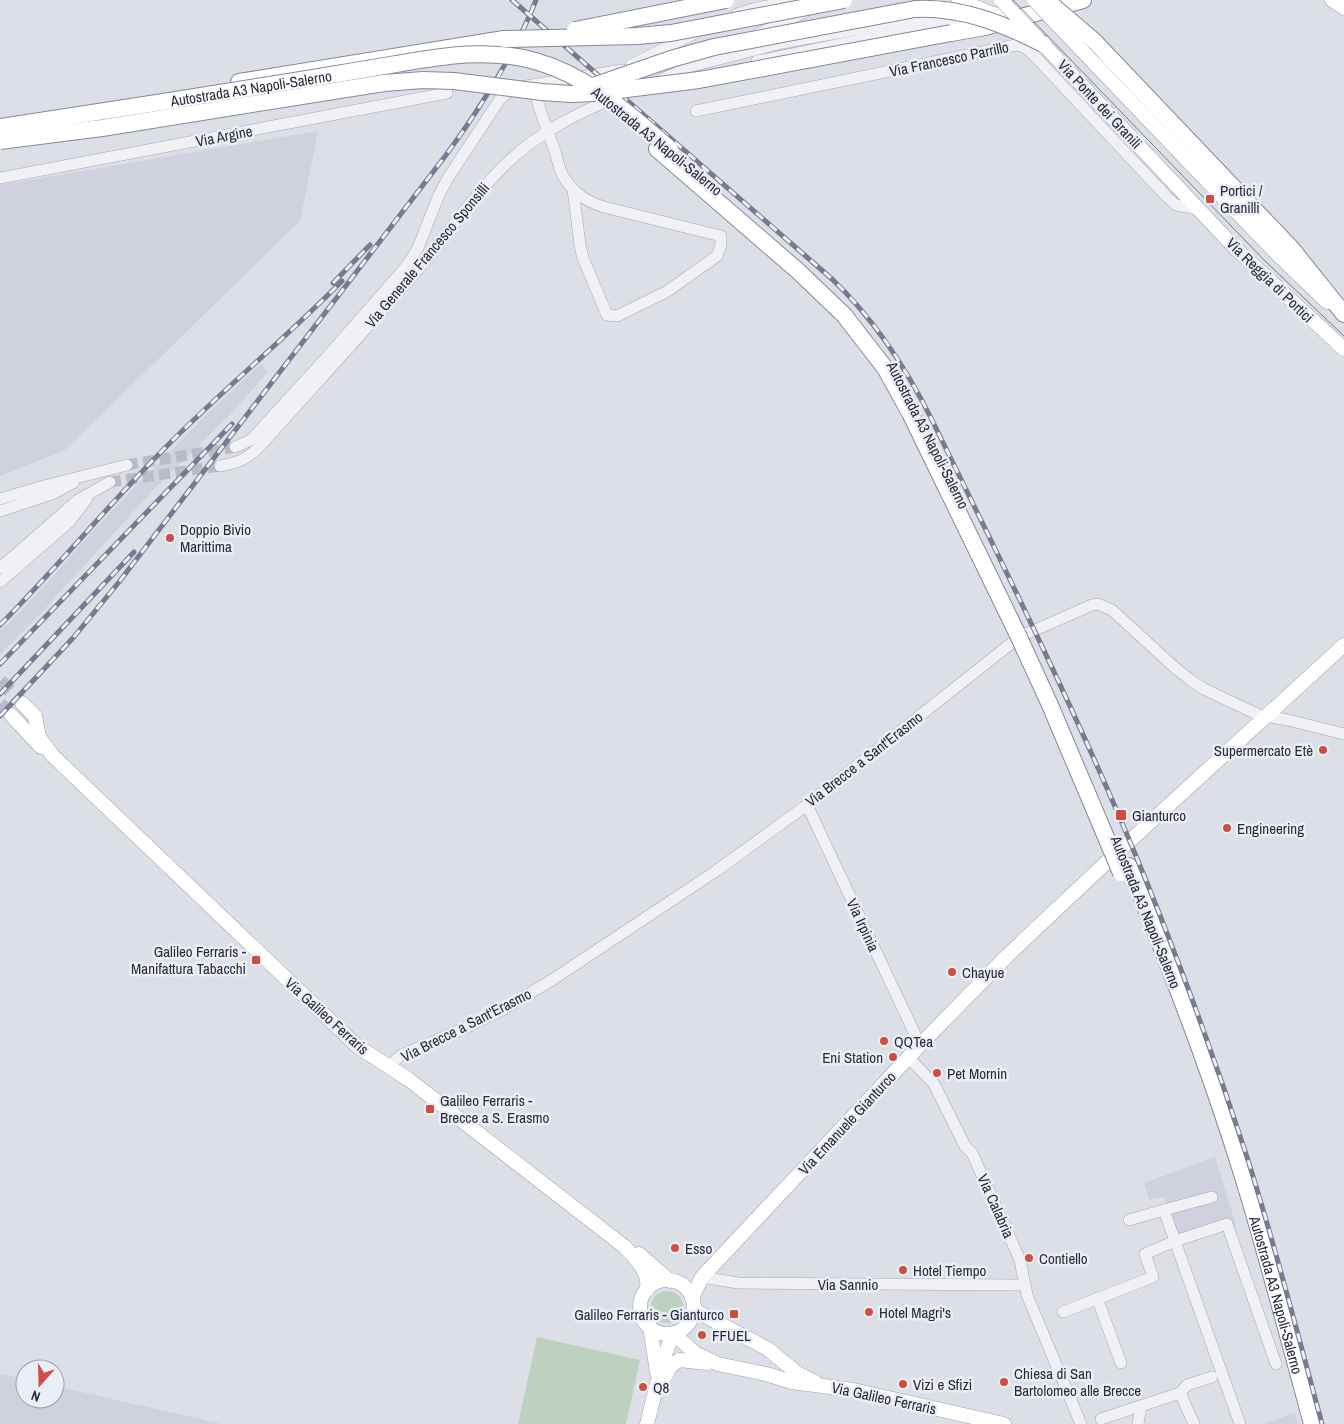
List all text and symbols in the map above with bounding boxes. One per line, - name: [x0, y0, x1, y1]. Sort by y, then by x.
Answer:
- street label: Via Francesco Parrillo: [887, 36, 1011, 82]
- street label: Via Ponte dei Granili: [1053, 55, 1147, 153]
- street label: Autostrada A3 Napoli-Salerno: [168, 65, 333, 111]
- street label: Autostrada A3 Napoli-Salerno: [586, 81, 727, 200]
- street label: Via Argine: [194, 120, 254, 152]
- street label: Via Generale Francesco Sponsilli: [360, 178, 494, 332]
- place label: Portici / Granilli: [1220, 180, 1263, 218]
- marker: Portici / Granilli: [1204, 193, 1216, 205]
- street label: Via Reggia di Portici: [1222, 233, 1318, 327]
- street label: Autostrada A3 Napoli-Salerno: [881, 357, 974, 512]
- place label: Doppio Bivio Marittima: [180, 519, 251, 557]
- marker: Doppio Bivio Marittima: [164, 532, 176, 544]
- street label: Via Brecce a Sant'Erasmo: [801, 706, 927, 812]
- place label: Supermercato Etè: [1214, 740, 1313, 761]
- marker: Supermercato Etè: [1317, 744, 1329, 756]
- place label: Gianturco: [1132, 805, 1186, 826]
- marker: Gianturco: [1114, 808, 1128, 822]
- place label: Engineering: [1237, 818, 1304, 839]
- marker: Engineering: [1221, 822, 1233, 834]
- street label: Autostrada A3 Napoli-Salerno: [1105, 832, 1186, 992]
- street label: Via Irpinia: [842, 895, 885, 955]
- place label: Galileo Ferraris - Manifattura Tabacchi: [131, 941, 246, 979]
- marker: Galileo Ferraris - Manifattura Tabacchi: [250, 954, 262, 966]
- place label: Chayue: [962, 962, 1005, 983]
- marker: Chayue: [946, 966, 958, 978]
- street label: Via Galileo Ferraris: [280, 973, 374, 1059]
- street label: Via Brecce a Sant'Erasmo: [397, 983, 535, 1067]
- place label: QQTea: [894, 1031, 933, 1052]
- marker: QQTea: [878, 1035, 890, 1047]
- place label: Eni Station: [822, 1047, 883, 1068]
- marker: Eni Station: [887, 1051, 899, 1063]
- place label: Pet Mornin: [947, 1063, 1007, 1084]
- street label: Via Emanuele Gianturco: [793, 1067, 901, 1179]
- marker: Pet Mornin: [931, 1067, 943, 1079]
- place label: Galileo Ferraris - Brecce a S. Erasmo: [440, 1090, 550, 1128]
- marker: Galileo Ferraris - Brecce a S. Erasmo: [424, 1103, 436, 1115]
- street label: Via Calabria: [973, 1171, 1020, 1242]
- street label: Autostrada A3 Napoli-Salerno: [1244, 1212, 1309, 1376]
- place label: Esso: [685, 1238, 713, 1259]
- marker: Esso: [669, 1242, 681, 1254]
- place label: Contiello: [1039, 1248, 1088, 1269]
- marker: Contiello: [1023, 1252, 1035, 1264]
- place label: Hotel Tiempo: [913, 1260, 987, 1281]
- marker: Hotel Tiempo: [897, 1264, 909, 1276]
- street label: Via Sannio: [818, 1274, 878, 1295]
- place label: Hotel Magri's: [879, 1302, 951, 1323]
- place label: Galileo Ferraris - Gianturco: [574, 1304, 724, 1325]
- marker: Hotel Magri's: [863, 1306, 875, 1318]
- marker: Galileo Ferraris - Gianturco: [728, 1308, 740, 1320]
- place label: FFUEL: [712, 1325, 751, 1346]
- marker: FFUEL: [696, 1329, 708, 1341]
- north arrow: [15, 1359, 65, 1409]
- place label: Chiesa di San Bartolomeo alle Brecce: [1014, 1363, 1141, 1401]
- place label: Vizi e Sfizi: [913, 1374, 972, 1395]
- marker: Chiesa di San Bartolomeo alle Brecce: [998, 1376, 1010, 1388]
- place label: Q8: [653, 1377, 670, 1398]
- street label: Via Galileo Ferraris: [830, 1377, 938, 1419]
- marker: Vizi e Sfizi: [897, 1378, 909, 1390]
- marker: Q8: [637, 1381, 649, 1393]
- text: N: [29, 1386, 43, 1406]

